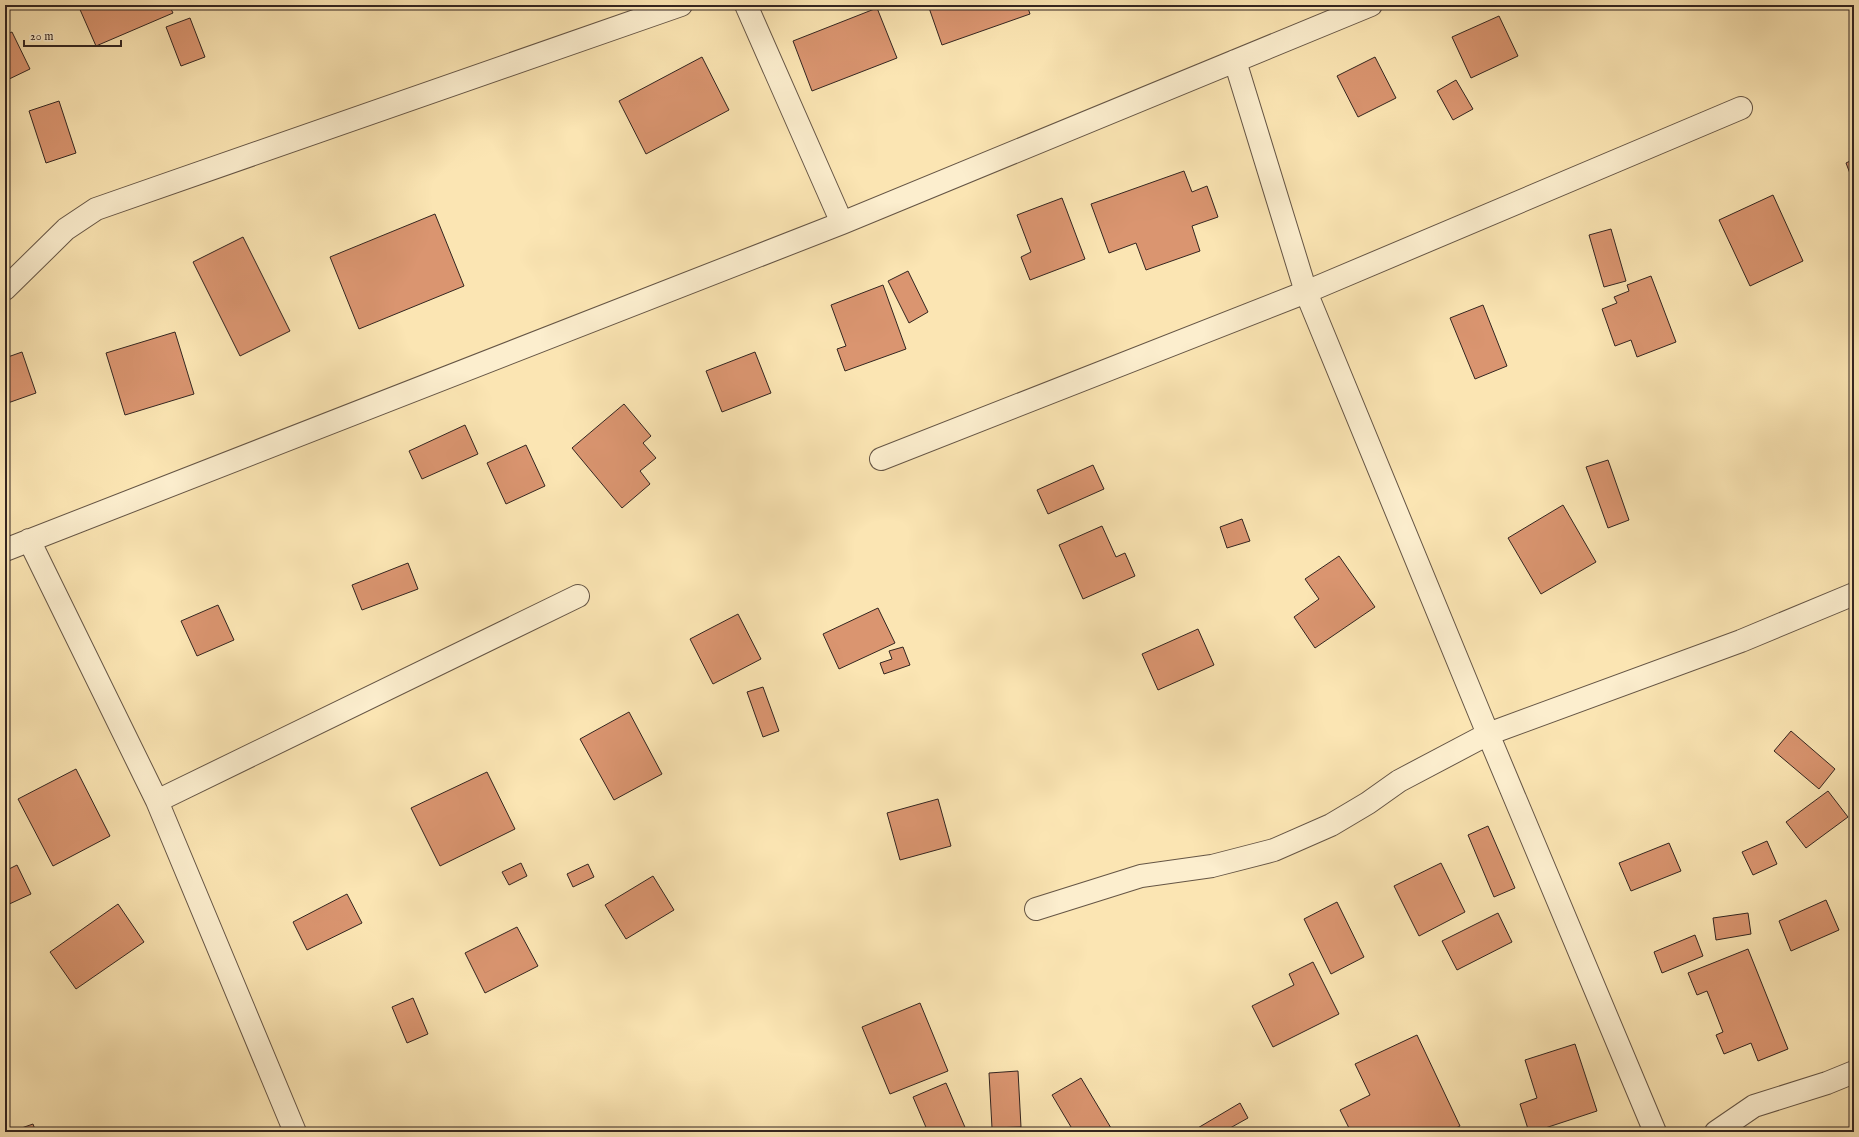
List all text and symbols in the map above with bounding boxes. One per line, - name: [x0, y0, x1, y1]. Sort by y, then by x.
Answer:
- scale bar: [24, 22, 121, 48]
- text: 20 m: [30, 29, 53, 44]

